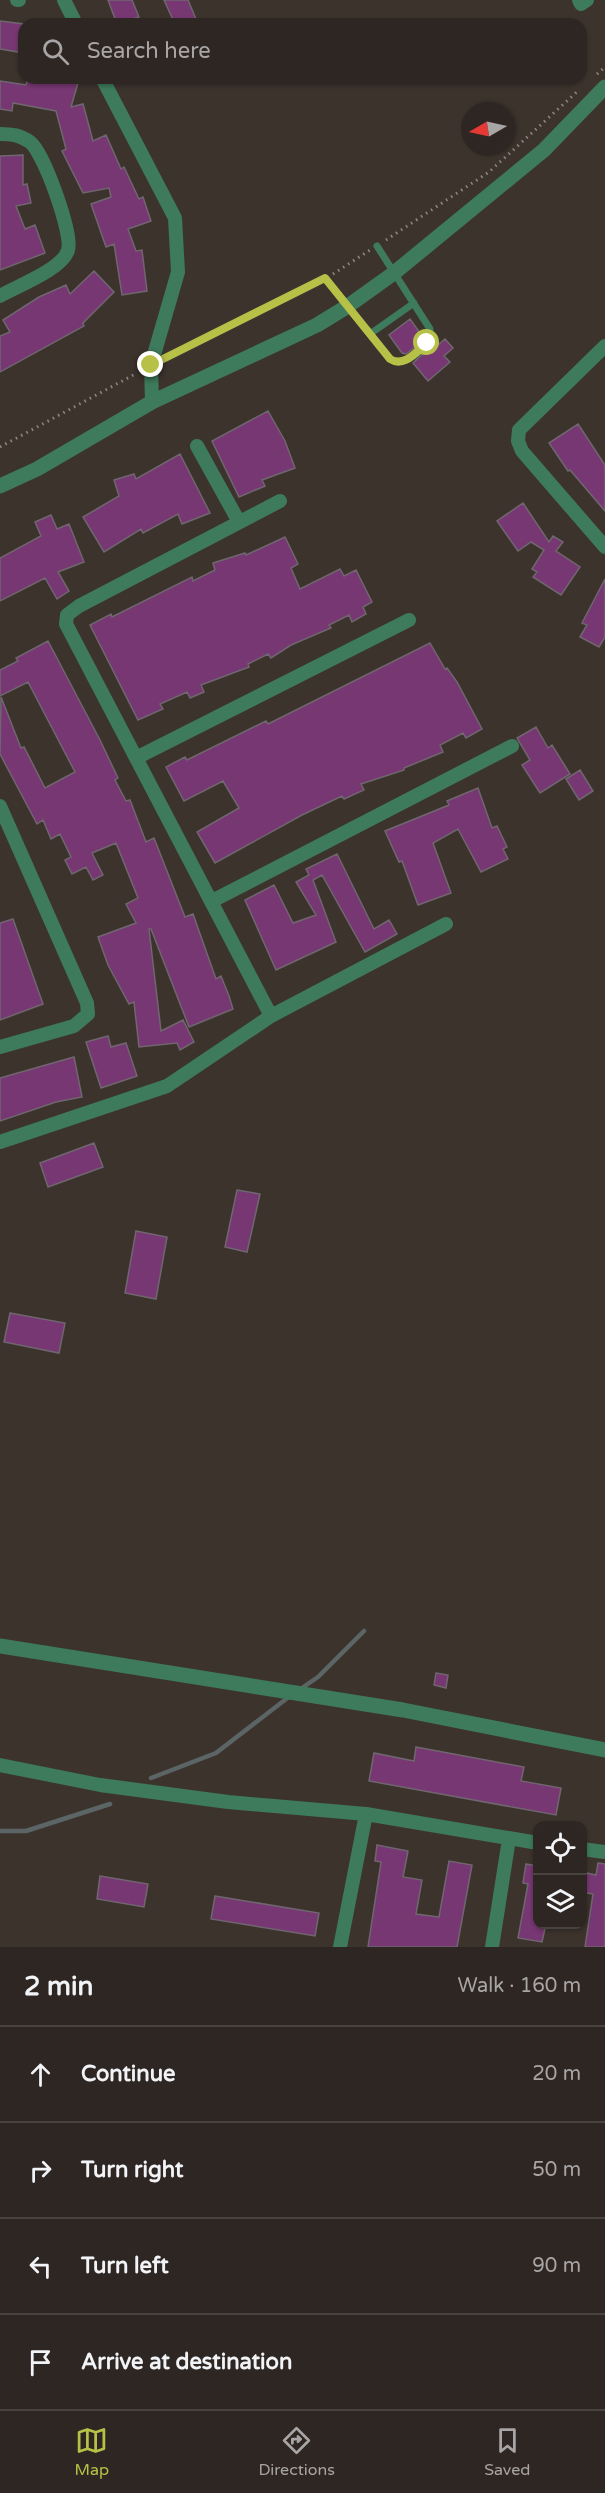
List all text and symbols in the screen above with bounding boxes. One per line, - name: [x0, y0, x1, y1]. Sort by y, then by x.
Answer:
- search box: [18, 18, 587, 84]
- icon: search: [39, 35, 72, 68]
- text: Search here: [87, 38, 211, 64]
- north arrow: [461, 102, 515, 156]
- route start: [413, 329, 439, 355]
- route end: [137, 351, 163, 377]
- map controls: [533, 1821, 587, 1929]
- button: locate: [533, 1821, 587, 1875]
- button: layers: [533, 1875, 587, 1929]
- text: 2 min: [24, 1971, 93, 2002]
- text: Walk · 160 m: [458, 1974, 581, 1998]
- icon: ahead: [24, 2058, 57, 2091]
- text: Continue: [81, 2061, 176, 2087]
- text: 20 m: [532, 2062, 581, 2086]
- icon: right: [24, 2154, 57, 2187]
- text: Turn right: [81, 2157, 183, 2183]
- text: 50 m: [532, 2158, 581, 2182]
- icon: left: [24, 2250, 57, 2283]
- text: Turn left: [81, 2253, 169, 2279]
- text: 90 m: [532, 2254, 581, 2278]
- icon: arrive: [24, 2346, 57, 2379]
- text: Arrive at destination: [81, 2349, 292, 2375]
- tab: Map: [75, 2424, 109, 2480]
- tab: Directions: [258, 2424, 335, 2480]
- tab: Saved: [484, 2424, 530, 2480]

